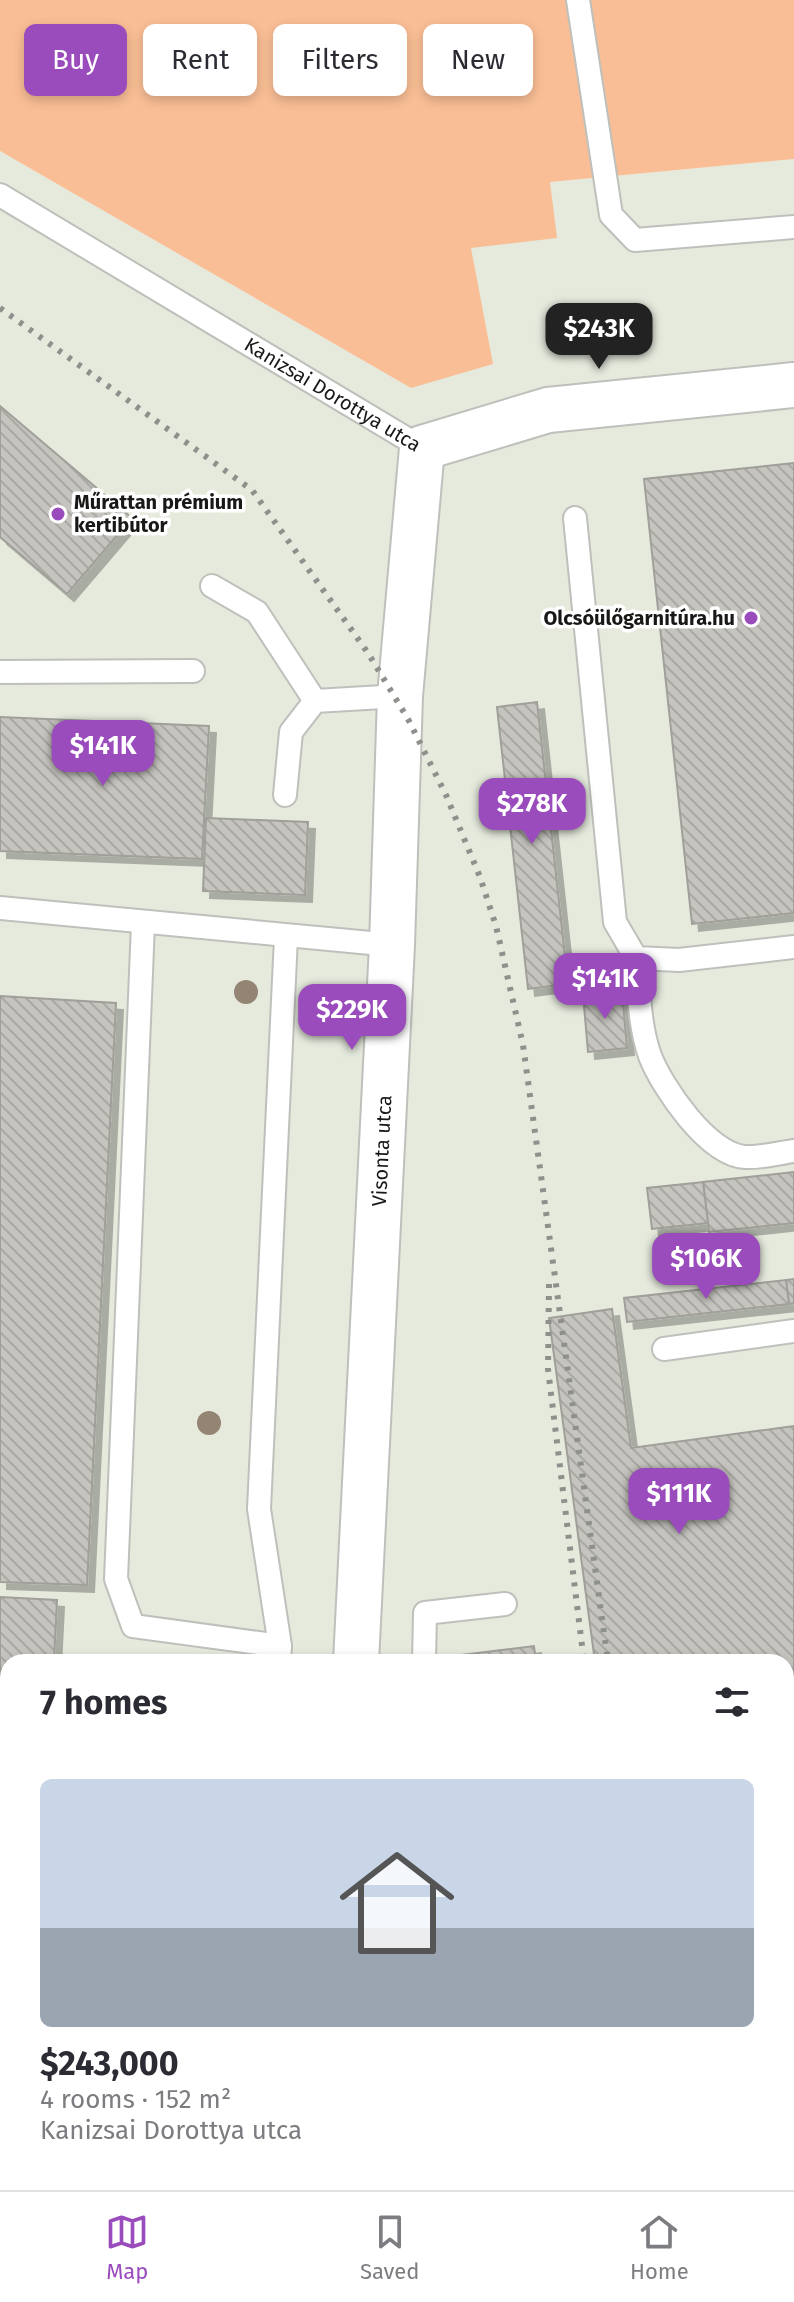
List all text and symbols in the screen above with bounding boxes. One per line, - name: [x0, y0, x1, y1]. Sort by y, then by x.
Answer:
- chip: Buy: [24, 24, 127, 96]
- chip: Rent: [143, 24, 257, 96]
- chip: Filters: [273, 24, 407, 96]
- chip: New: [423, 24, 533, 96]
- pin: $243K: [543, 303, 655, 371]
- text: $243K: [564, 313, 634, 344]
- street label: Kanizsai Dorottya utca: [240, 332, 425, 457]
- place label: Műrattan prémium kertibútor: [74, 490, 243, 537]
- marker: Műrattan prémium kertibútor: [49, 505, 67, 523]
- place label: Olcsóülőgarnitúra.hu: [544, 606, 735, 630]
- marker: Olcsóülőgarnitúra.hu: [742, 609, 760, 627]
- pin: $141K: [47, 720, 159, 788]
- text: $141K: [70, 730, 136, 761]
- pin: $278K: [476, 778, 588, 846]
- text: $278K: [497, 788, 567, 819]
- pin: $141K: [549, 953, 661, 1021]
- text: $141K: [572, 963, 638, 994]
- pin: $229K: [296, 984, 408, 1052]
- text: $229K: [316, 994, 388, 1025]
- street label: Visonta utca: [367, 1094, 396, 1207]
- pin: $106K: [650, 1233, 762, 1301]
- text: $106K: [670, 1243, 742, 1274]
- pin: $111K: [623, 1468, 735, 1536]
- text: $111K: [646, 1478, 712, 1509]
- icon: filters: [710, 1680, 754, 1724]
- text: 7 homes: [40, 1682, 167, 1723]
- icon: home: [325, 1831, 469, 1975]
- text: $243,000: [40, 2043, 179, 2084]
- text: 4 rooms · 152 m²: [40, 2084, 231, 2115]
- text: Kanizsai Dorottya utca: [40, 2115, 302, 2146]
- tab: Map: [105, 2210, 149, 2285]
- tab: Saved: [360, 2210, 419, 2285]
- tab: Home: [630, 2210, 689, 2285]

